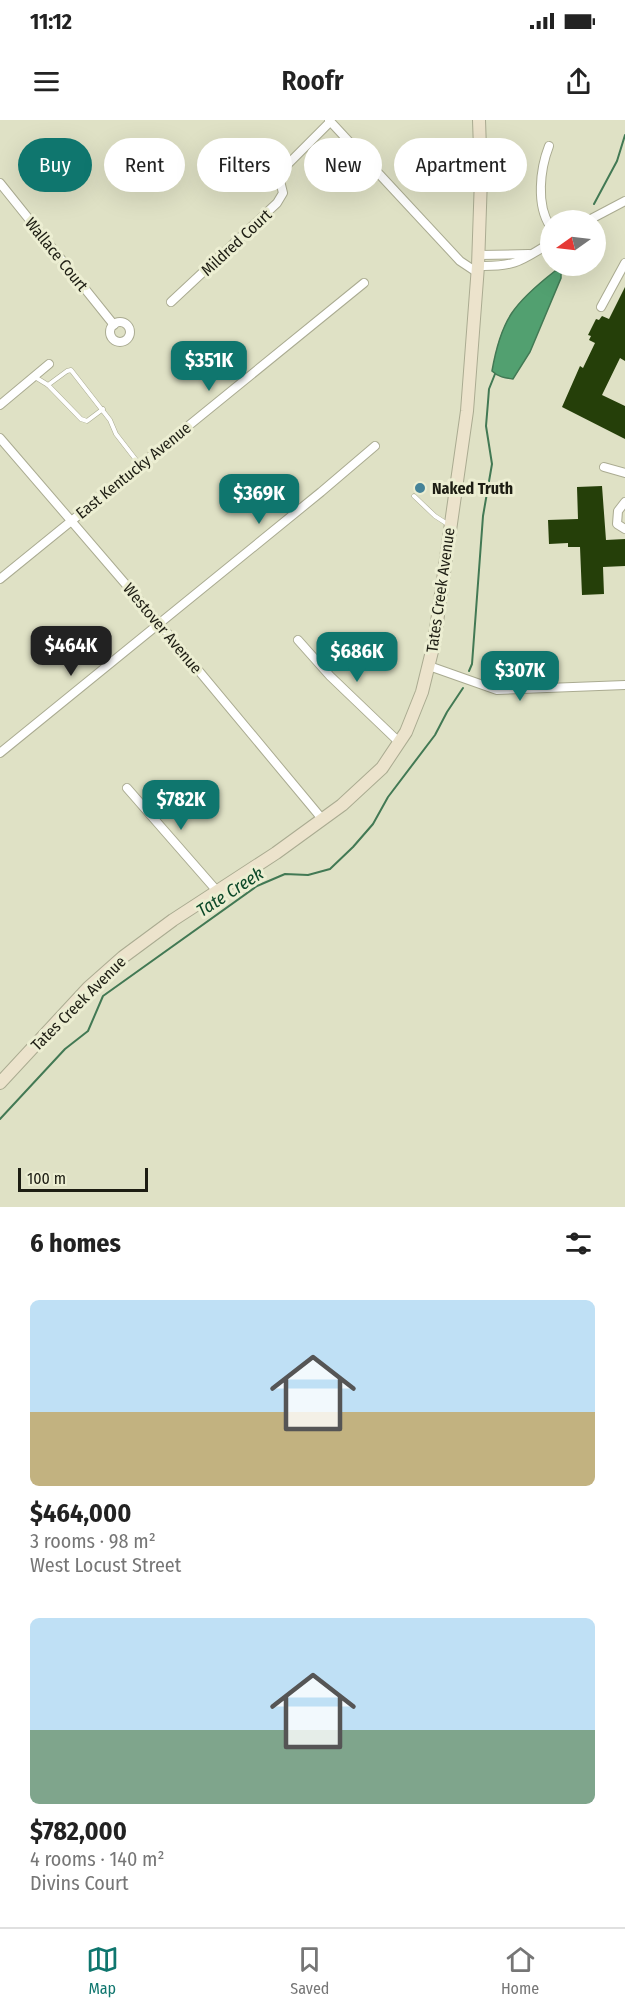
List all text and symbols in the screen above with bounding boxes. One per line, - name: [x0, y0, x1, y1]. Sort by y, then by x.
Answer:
- text: 11:12: [30, 8, 72, 35]
- icon: menu: [30, 65, 63, 98]
- text: Roofr: [282, 65, 343, 97]
- icon: share: [562, 65, 595, 98]
- chip: Buy: [18, 138, 92, 192]
- chip: Rent: [104, 138, 185, 192]
- chip: Filters: [197, 138, 292, 192]
- chip: New: [304, 138, 382, 192]
- chip: Apartment: [394, 138, 527, 192]
- street label: Mildred Court: [197, 205, 276, 280]
- north arrow: [540, 210, 606, 276]
- map controls: [540, 210, 606, 276]
- street label: Wallace Court: [21, 214, 92, 295]
- pin: $351K: [167, 341, 251, 392]
- text: $351K: [185, 348, 233, 372]
- street label: East Kentucky Avenue: [72, 418, 195, 523]
- pin: $369K: [217, 474, 301, 525]
- place label: Naked Truth: [432, 479, 513, 498]
- text: $369K: [233, 481, 285, 505]
- marker: Naked Truth: [413, 481, 427, 495]
- street label: Tates Creek Avenue: [422, 526, 459, 654]
- street label: Westover Avenue: [119, 579, 206, 678]
- pin: $464K: [29, 626, 113, 677]
- pin: $686K: [315, 632, 399, 683]
- text: $464K: [45, 633, 97, 657]
- text: $686K: [330, 639, 384, 663]
- pin: $307K: [478, 651, 562, 702]
- text: $307K: [495, 658, 545, 682]
- pin: $782K: [139, 780, 223, 831]
- text: $782K: [156, 787, 206, 811]
- water label: Tate Creek: [192, 862, 268, 922]
- street label: Tates Creek Avenue: [27, 952, 130, 1055]
- scale bar: [18, 1165, 148, 1192]
- text: 100 m: [27, 1169, 66, 1188]
- icon: filters: [562, 1227, 595, 1260]
- text: 6 homes: [30, 1228, 121, 1259]
- icon: home: [259, 1339, 367, 1447]
- text: $464,000: [30, 1498, 131, 1529]
- text: 3 rooms · 98 m²: [30, 1529, 156, 1553]
- text: West Locust Street: [30, 1553, 181, 1577]
- icon: home: [259, 1657, 367, 1765]
- text: $782,000: [30, 1816, 127, 1847]
- text: 4 rooms · 140 m²: [30, 1847, 165, 1871]
- text: Divins Court: [30, 1871, 129, 1895]
- tab: Map: [86, 1943, 119, 1998]
- tab: Saved: [290, 1943, 329, 1998]
- tab: Home: [501, 1943, 539, 1998]

